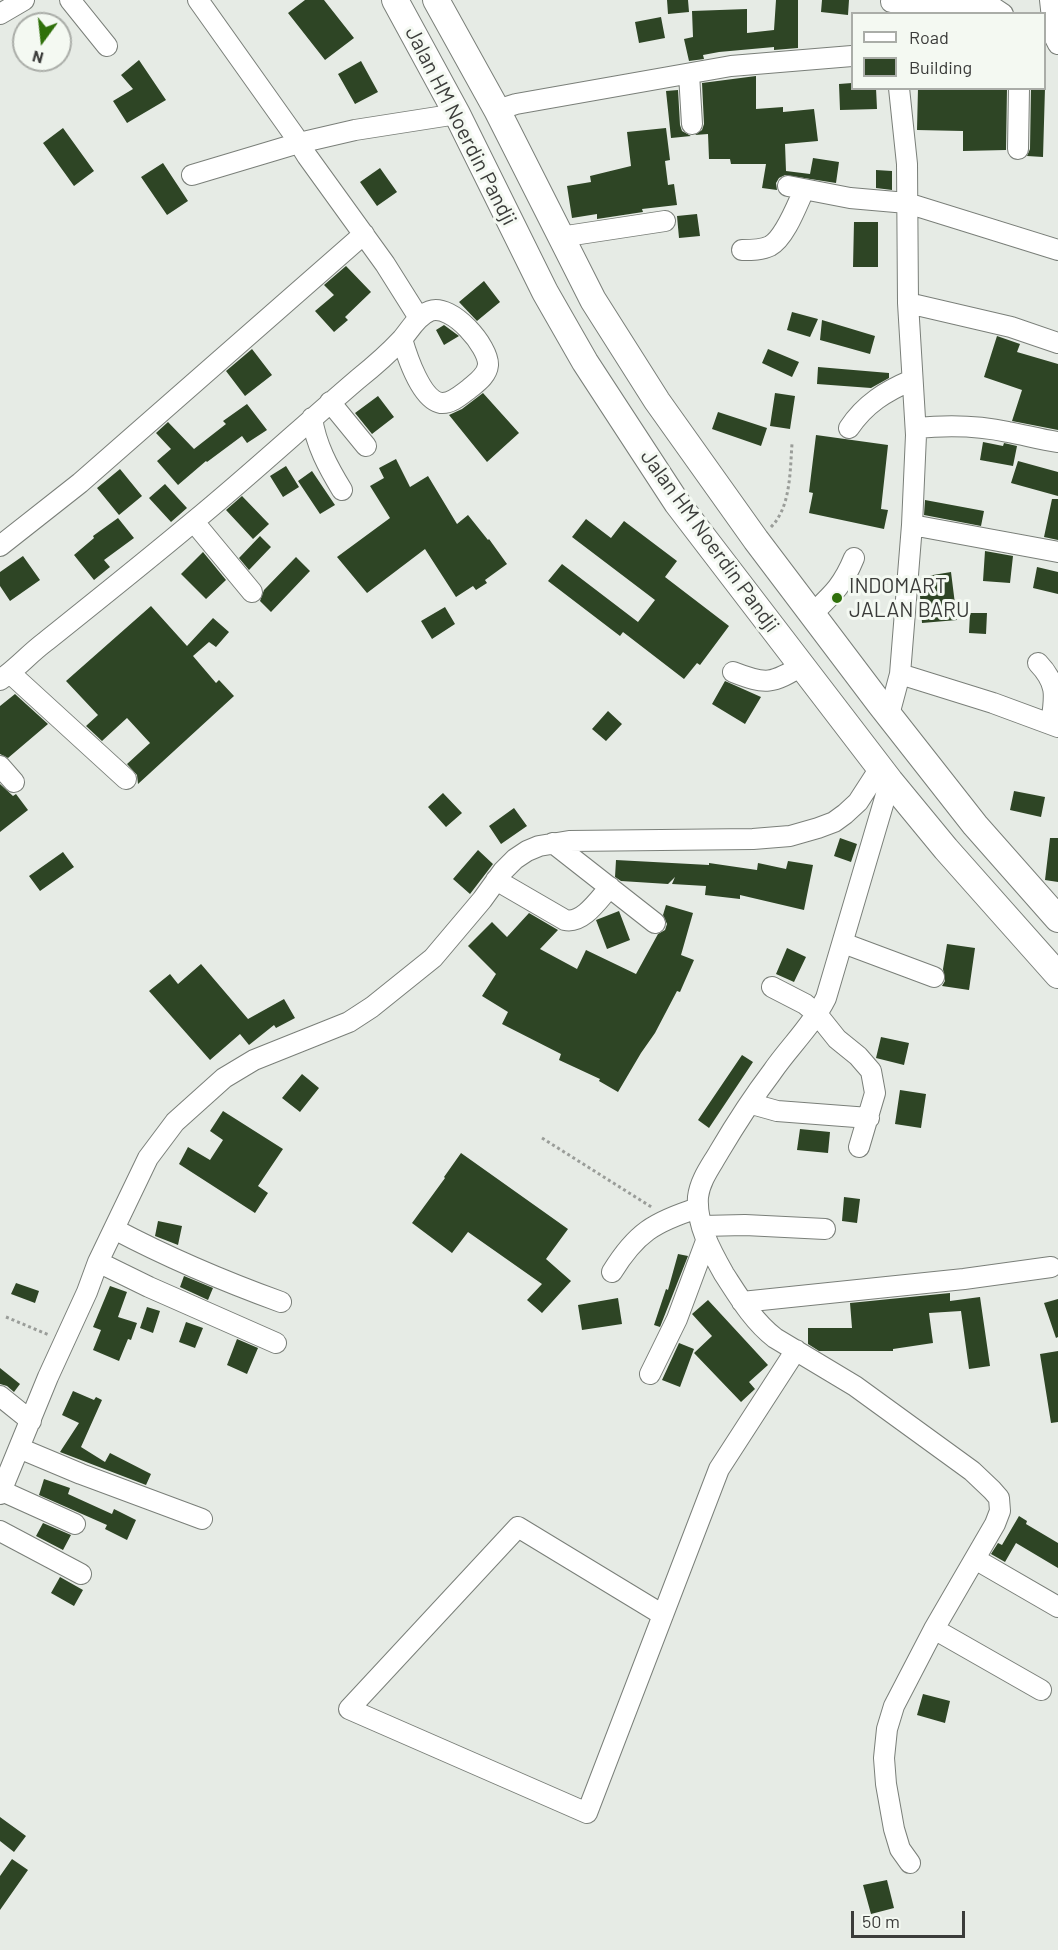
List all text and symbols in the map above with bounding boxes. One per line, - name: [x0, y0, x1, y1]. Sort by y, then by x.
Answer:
- north arrow: [12, 12, 72, 72]
- legend: [851, 12, 1046, 90]
- street label: Jalan HM Noerdin Pandji: [400, 22, 522, 230]
- text: Road: [909, 26, 949, 48]
- text: N: [30, 47, 45, 68]
- text: Building: [909, 56, 972, 78]
- street label: Jalan HM Noerdin Pandji: [635, 445, 785, 637]
- place label: INDOMART JALAN BARU: [849, 573, 970, 623]
- marker: INDOMART JALAN BARU: [830, 591, 844, 605]
- scale bar: [854, 1899, 968, 1937]
- text: 50 m: [862, 1910, 900, 1932]

